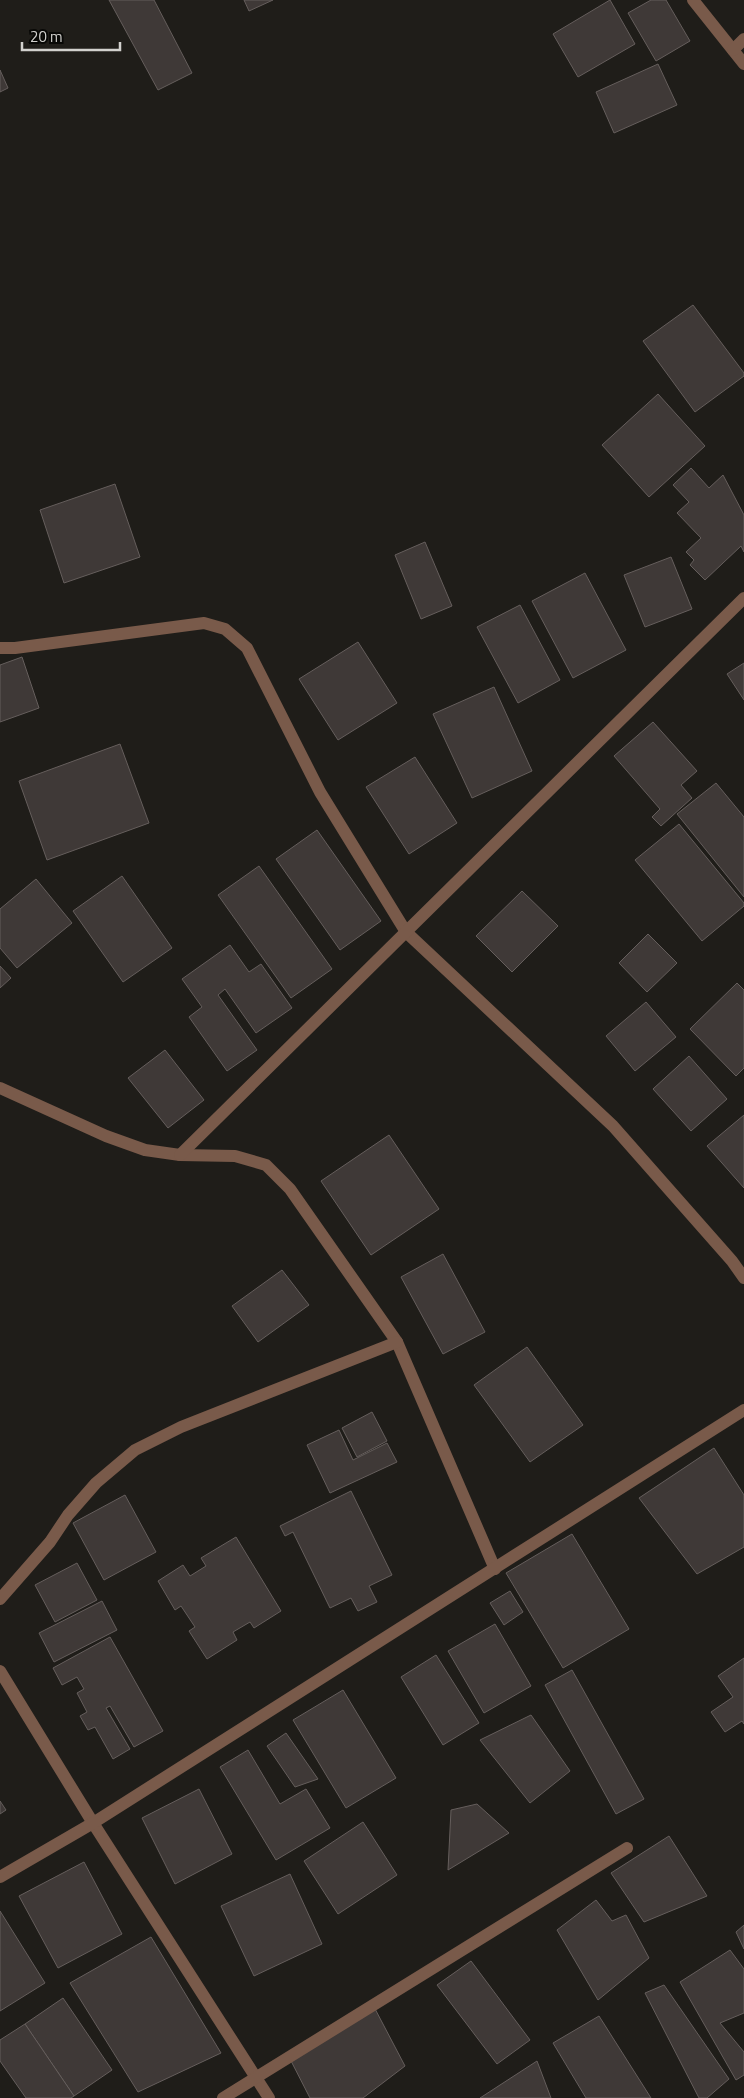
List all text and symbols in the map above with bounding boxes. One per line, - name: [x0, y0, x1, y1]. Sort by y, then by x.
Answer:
- scale bar: [22, 20, 120, 52]
- text: 20 m: [30, 25, 63, 48]

